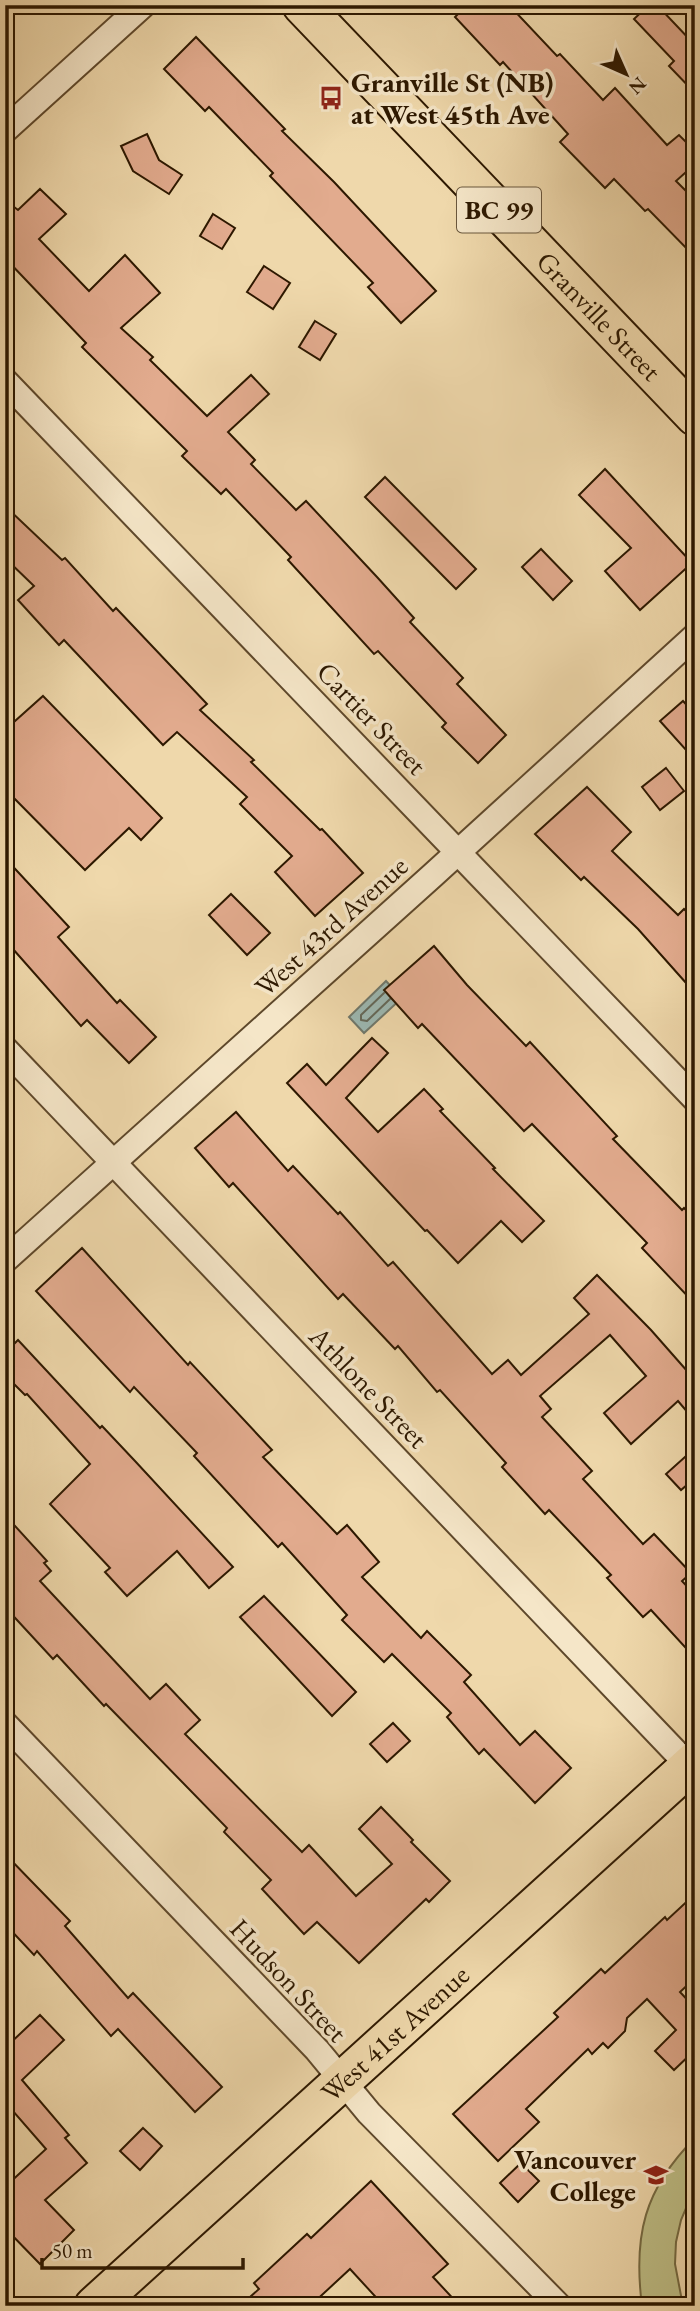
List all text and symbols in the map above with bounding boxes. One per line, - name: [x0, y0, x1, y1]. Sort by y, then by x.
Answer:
- north arrow: [592, 38, 662, 108]
- place label: Granville St (NB) at West 45th Ave: [351, 64, 554, 132]
- text: N: [623, 71, 652, 100]
- bus stop icon: Granville St (NB) at West 45th Ave: [317, 84, 345, 112]
- road number: BC 99: [457, 188, 541, 232]
- street label: Granville Street: [529, 243, 670, 388]
- street label: Cartier Street: [309, 654, 435, 782]
- street label: West 43rd Avenue: [247, 848, 415, 1004]
- street label: Athlone Street: [301, 1318, 436, 1456]
- street label: Hudson Street: [222, 1911, 356, 2050]
- street label: West 41st Avenue: [313, 1957, 477, 2110]
- place label: Vancouver College: [514, 2141, 636, 2209]
- school or university icon: Vancouver College: [642, 2161, 670, 2189]
- scale bar: [42, 2227, 243, 2271]
- text: 50 m: [52, 2237, 93, 2264]

